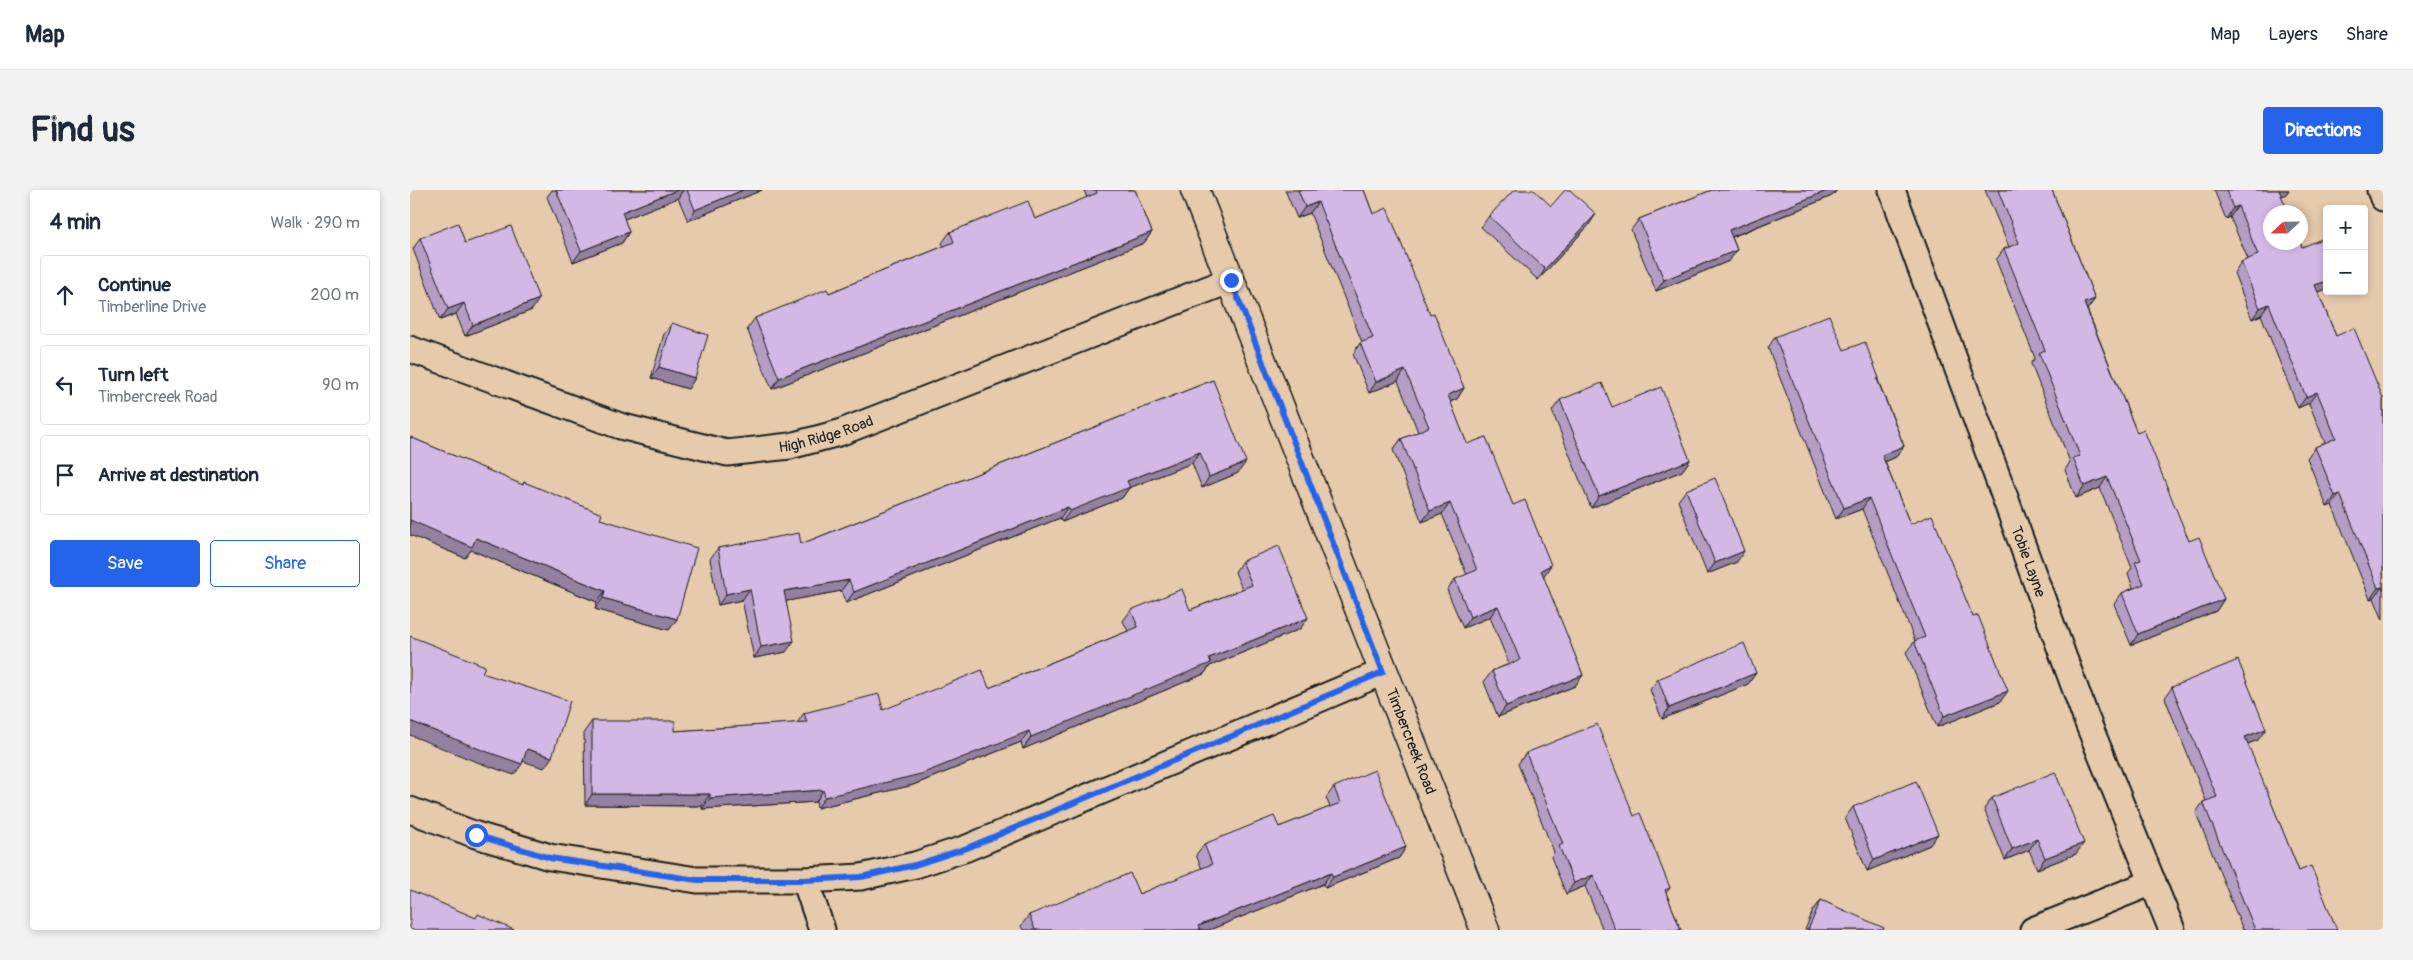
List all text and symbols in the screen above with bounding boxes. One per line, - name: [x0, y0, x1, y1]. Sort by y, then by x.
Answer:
- text: Map: [25, 20, 65, 49]
- text: Map: [2211, 23, 2240, 46]
- text: Layers: [2268, 23, 2318, 46]
- text: Share: [2346, 23, 2388, 46]
- button: Directions: [2263, 107, 2383, 154]
- text: Find us: [30, 108, 135, 152]
- north arrow: [2263, 205, 2308, 250]
- map controls: [2323, 205, 2368, 295]
- button: +: [2323, 205, 2368, 250]
- text: 4 min: [50, 209, 101, 236]
- text: Walk · 290 m: [271, 213, 360, 233]
- button: −: [2323, 250, 2368, 295]
- route end: [1220, 269, 1243, 292]
- text: Continue: [98, 273, 171, 297]
- icon: ahead: [51, 281, 79, 309]
- text: 200 m: [311, 285, 359, 305]
- text: Timberline Drive: [98, 297, 206, 317]
- text: Turn left: [98, 363, 168, 387]
- icon: left: [51, 371, 79, 399]
- text: 90 m: [322, 375, 359, 395]
- text: Timbercreek Road: [98, 387, 218, 407]
- street label: High Ridge Road: [778, 412, 876, 457]
- icon: arrive: [51, 461, 79, 489]
- text: Arrive at destination: [98, 463, 259, 487]
- street label: Tobie Layne: [2006, 524, 2050, 601]
- button: Save: [50, 540, 200, 587]
- button: Share: [210, 540, 360, 587]
- street label: Timbercreek Road: [1381, 686, 1440, 797]
- route start: [465, 824, 488, 847]

